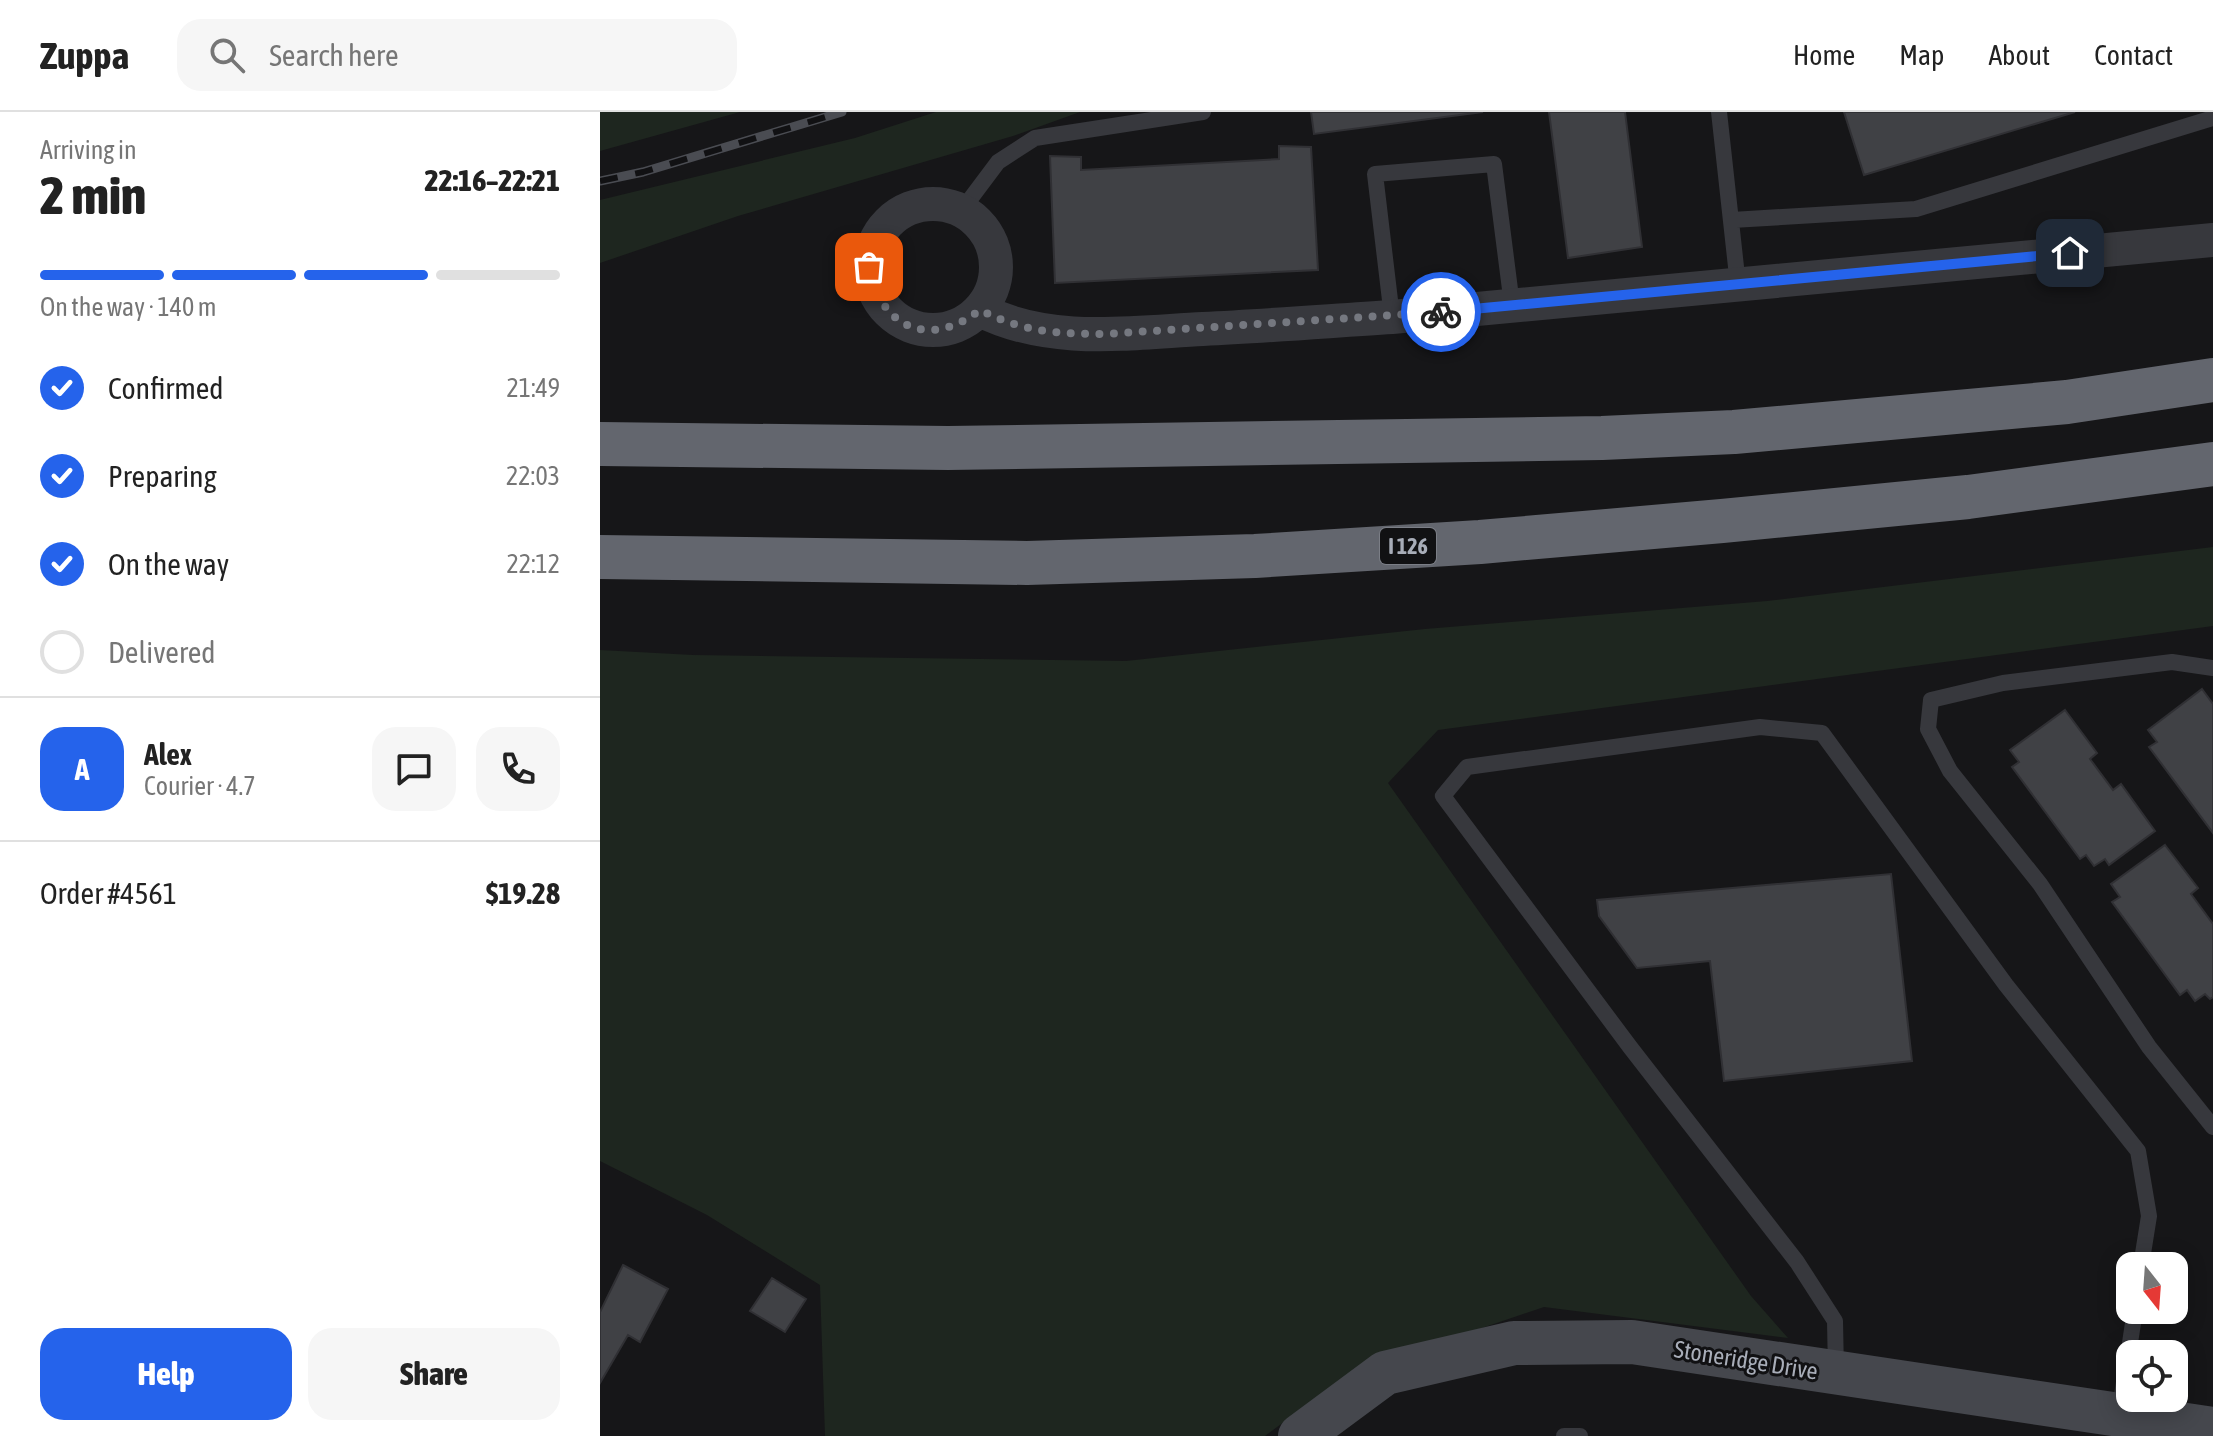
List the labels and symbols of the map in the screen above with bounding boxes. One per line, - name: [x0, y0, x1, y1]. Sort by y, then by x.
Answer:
- pin: [2036, 219, 2104, 287]
- pin: [835, 233, 903, 301]
- courier: [1401, 272, 1481, 352]
- road number: I 126: [1380, 528, 1436, 564]
- north arrow: [2116, 1252, 2188, 1324]
- street label: Stoneridge Drive: [1672, 1335, 1820, 1385]

